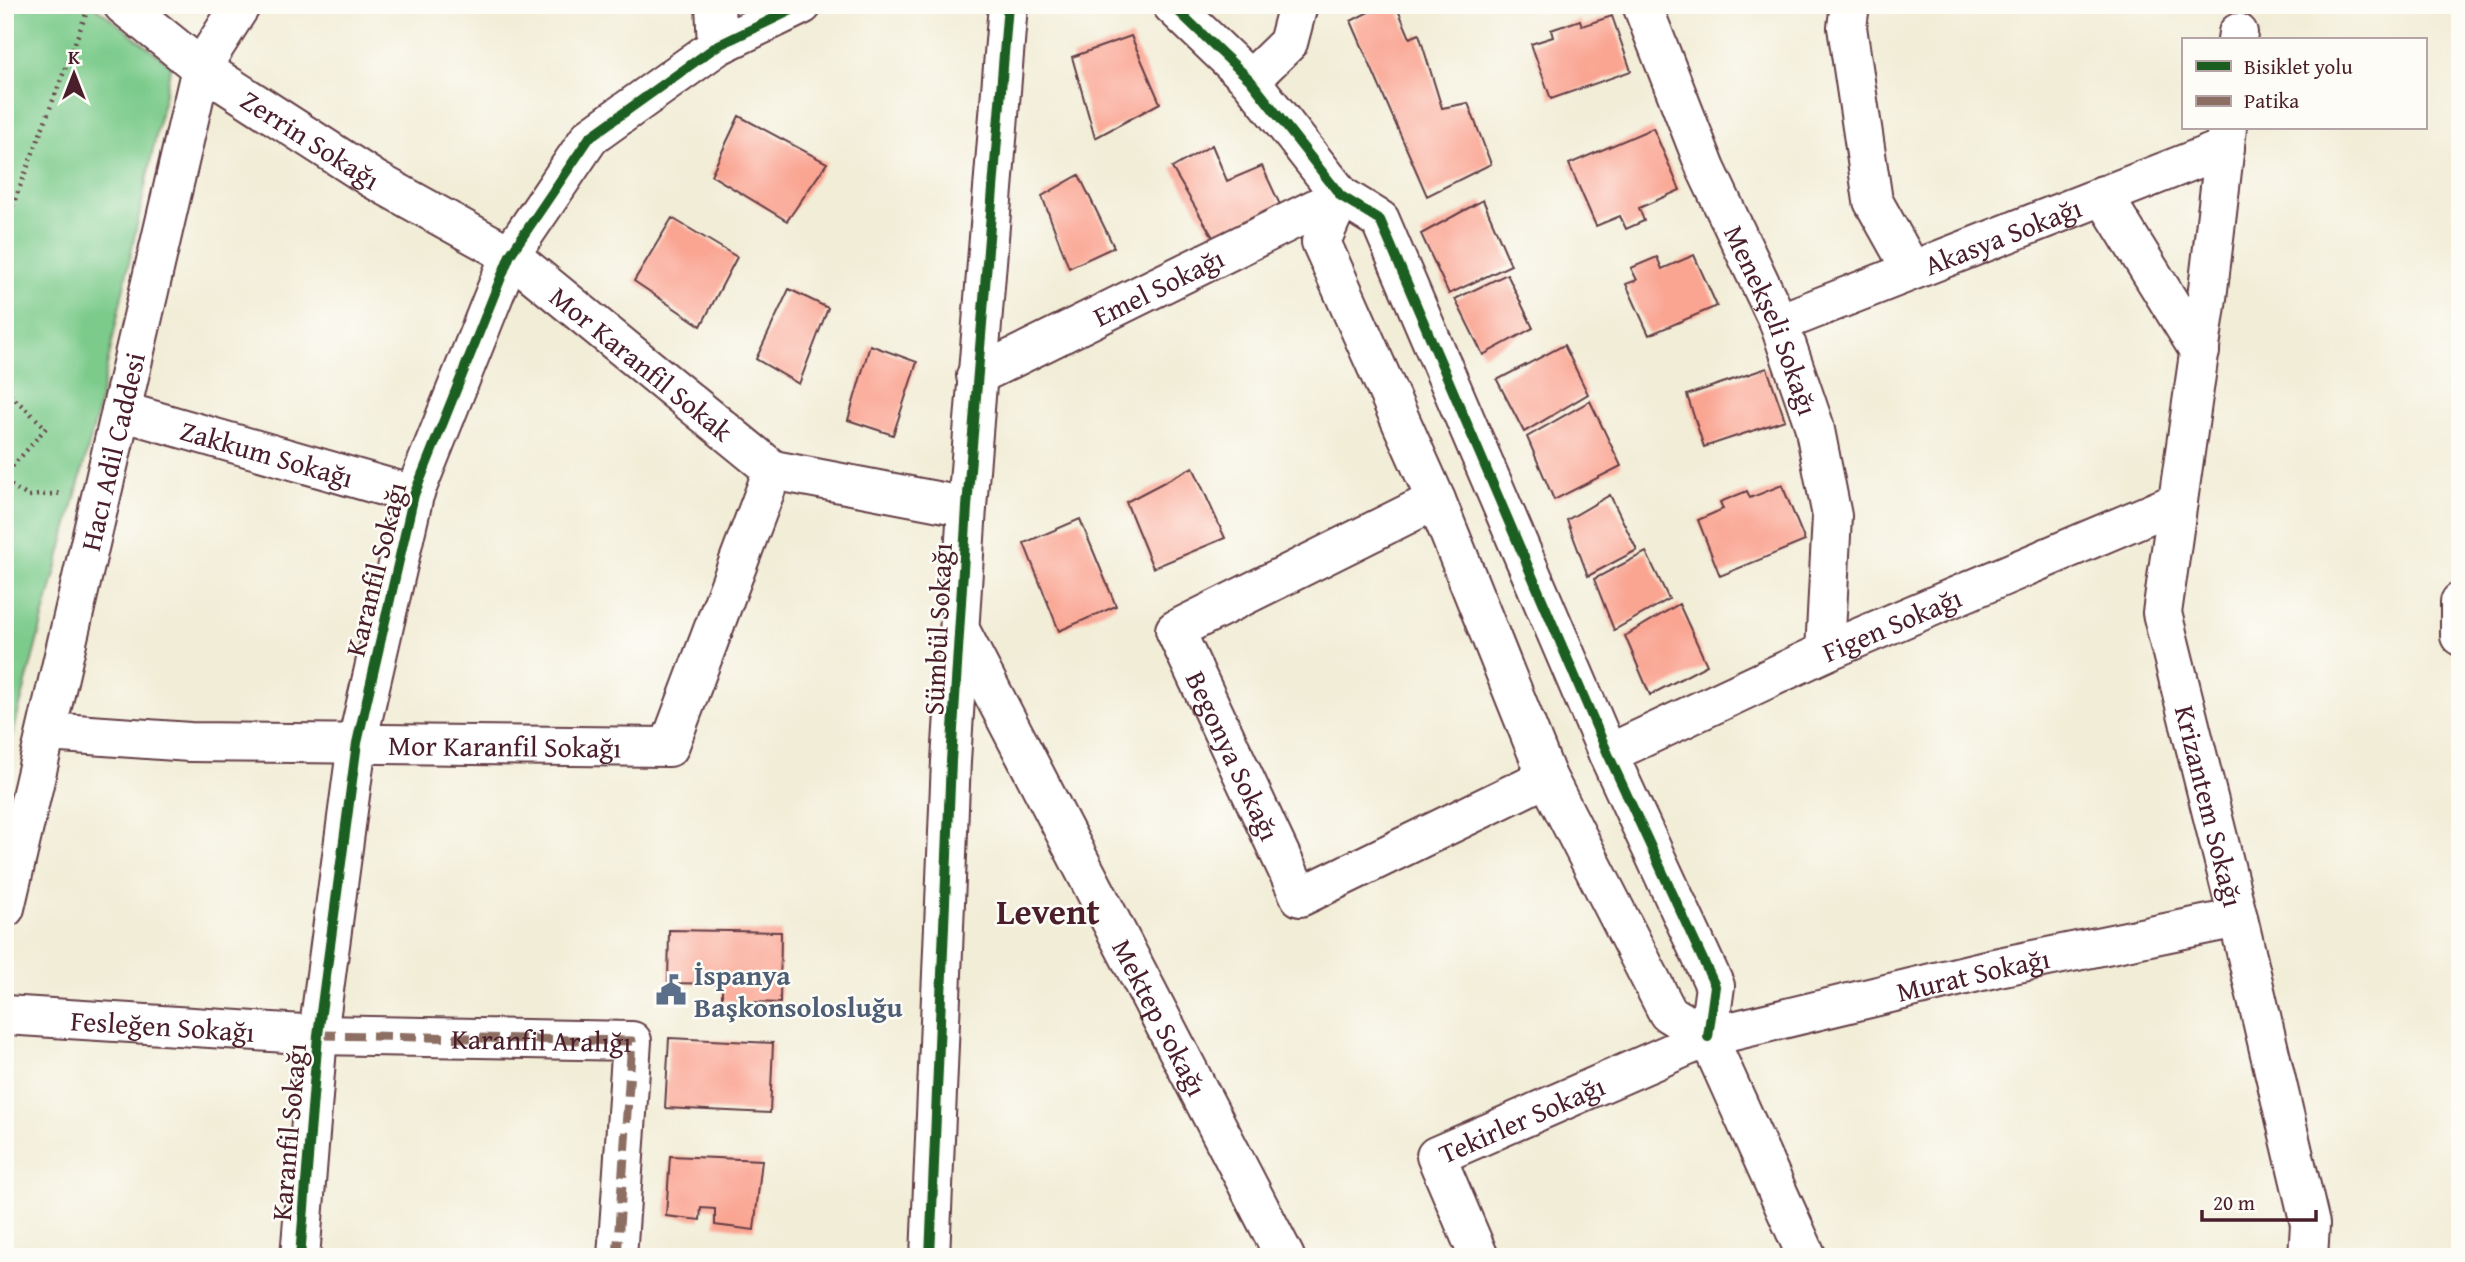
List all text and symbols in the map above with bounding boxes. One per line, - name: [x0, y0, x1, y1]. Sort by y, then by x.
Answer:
- north arrow: [38, 38, 108, 108]
- legend: [2182, 38, 2426, 130]
- text: K: [68, 43, 80, 71]
- text: Bisiklet yolu: [2244, 51, 2353, 82]
- street label: Zerrin Sokağı: [233, 79, 387, 199]
- text: Patika: [2244, 85, 2299, 116]
- street label: Akasya Sokağı: [1918, 186, 2087, 285]
- street label: Menekşeli Sokağı: [1715, 218, 1830, 420]
- street label: Emel Sokağı: [1086, 236, 1231, 336]
- street label: Mor Karanfil Sokak: [542, 276, 743, 451]
- street label: Hacı Adil Caddesi: [69, 348, 155, 555]
- street label: Zakkum Sokağı: [176, 409, 358, 497]
- street label: Karanfil Sokağı: [334, 478, 416, 660]
- street label: Sümbül Sokağı: [912, 542, 962, 716]
- street label: Figen Sokağı: [1815, 576, 1968, 672]
- street label: Begonya Sokağı: [1176, 664, 1291, 847]
- street label: Krizantem Sokağı: [2165, 701, 2255, 911]
- street label: Mor Karanfil Sokağı: [388, 724, 622, 767]
- district label: Levent: [996, 886, 1100, 937]
- street label: Mektep Sokağı: [1103, 931, 1218, 1103]
- street label: Murat Sokağı: [1892, 937, 2053, 1011]
- place label: İspanya Başkonsolosluğu: [694, 954, 903, 1027]
- public building icon: İspanya Başkonsolosluğu: [654, 973, 688, 1007]
- street label: Fesleğen Sokağı: [70, 999, 256, 1051]
- street label: Karanfil Aralığı: [451, 1017, 632, 1061]
- street label: Karanfil Sokağı: [260, 1041, 316, 1223]
- street label: Tekirler Sokağı: [1432, 1064, 1611, 1173]
- scale bar: [2202, 1178, 2316, 1222]
- text: 20 m: [2213, 1187, 2255, 1218]

